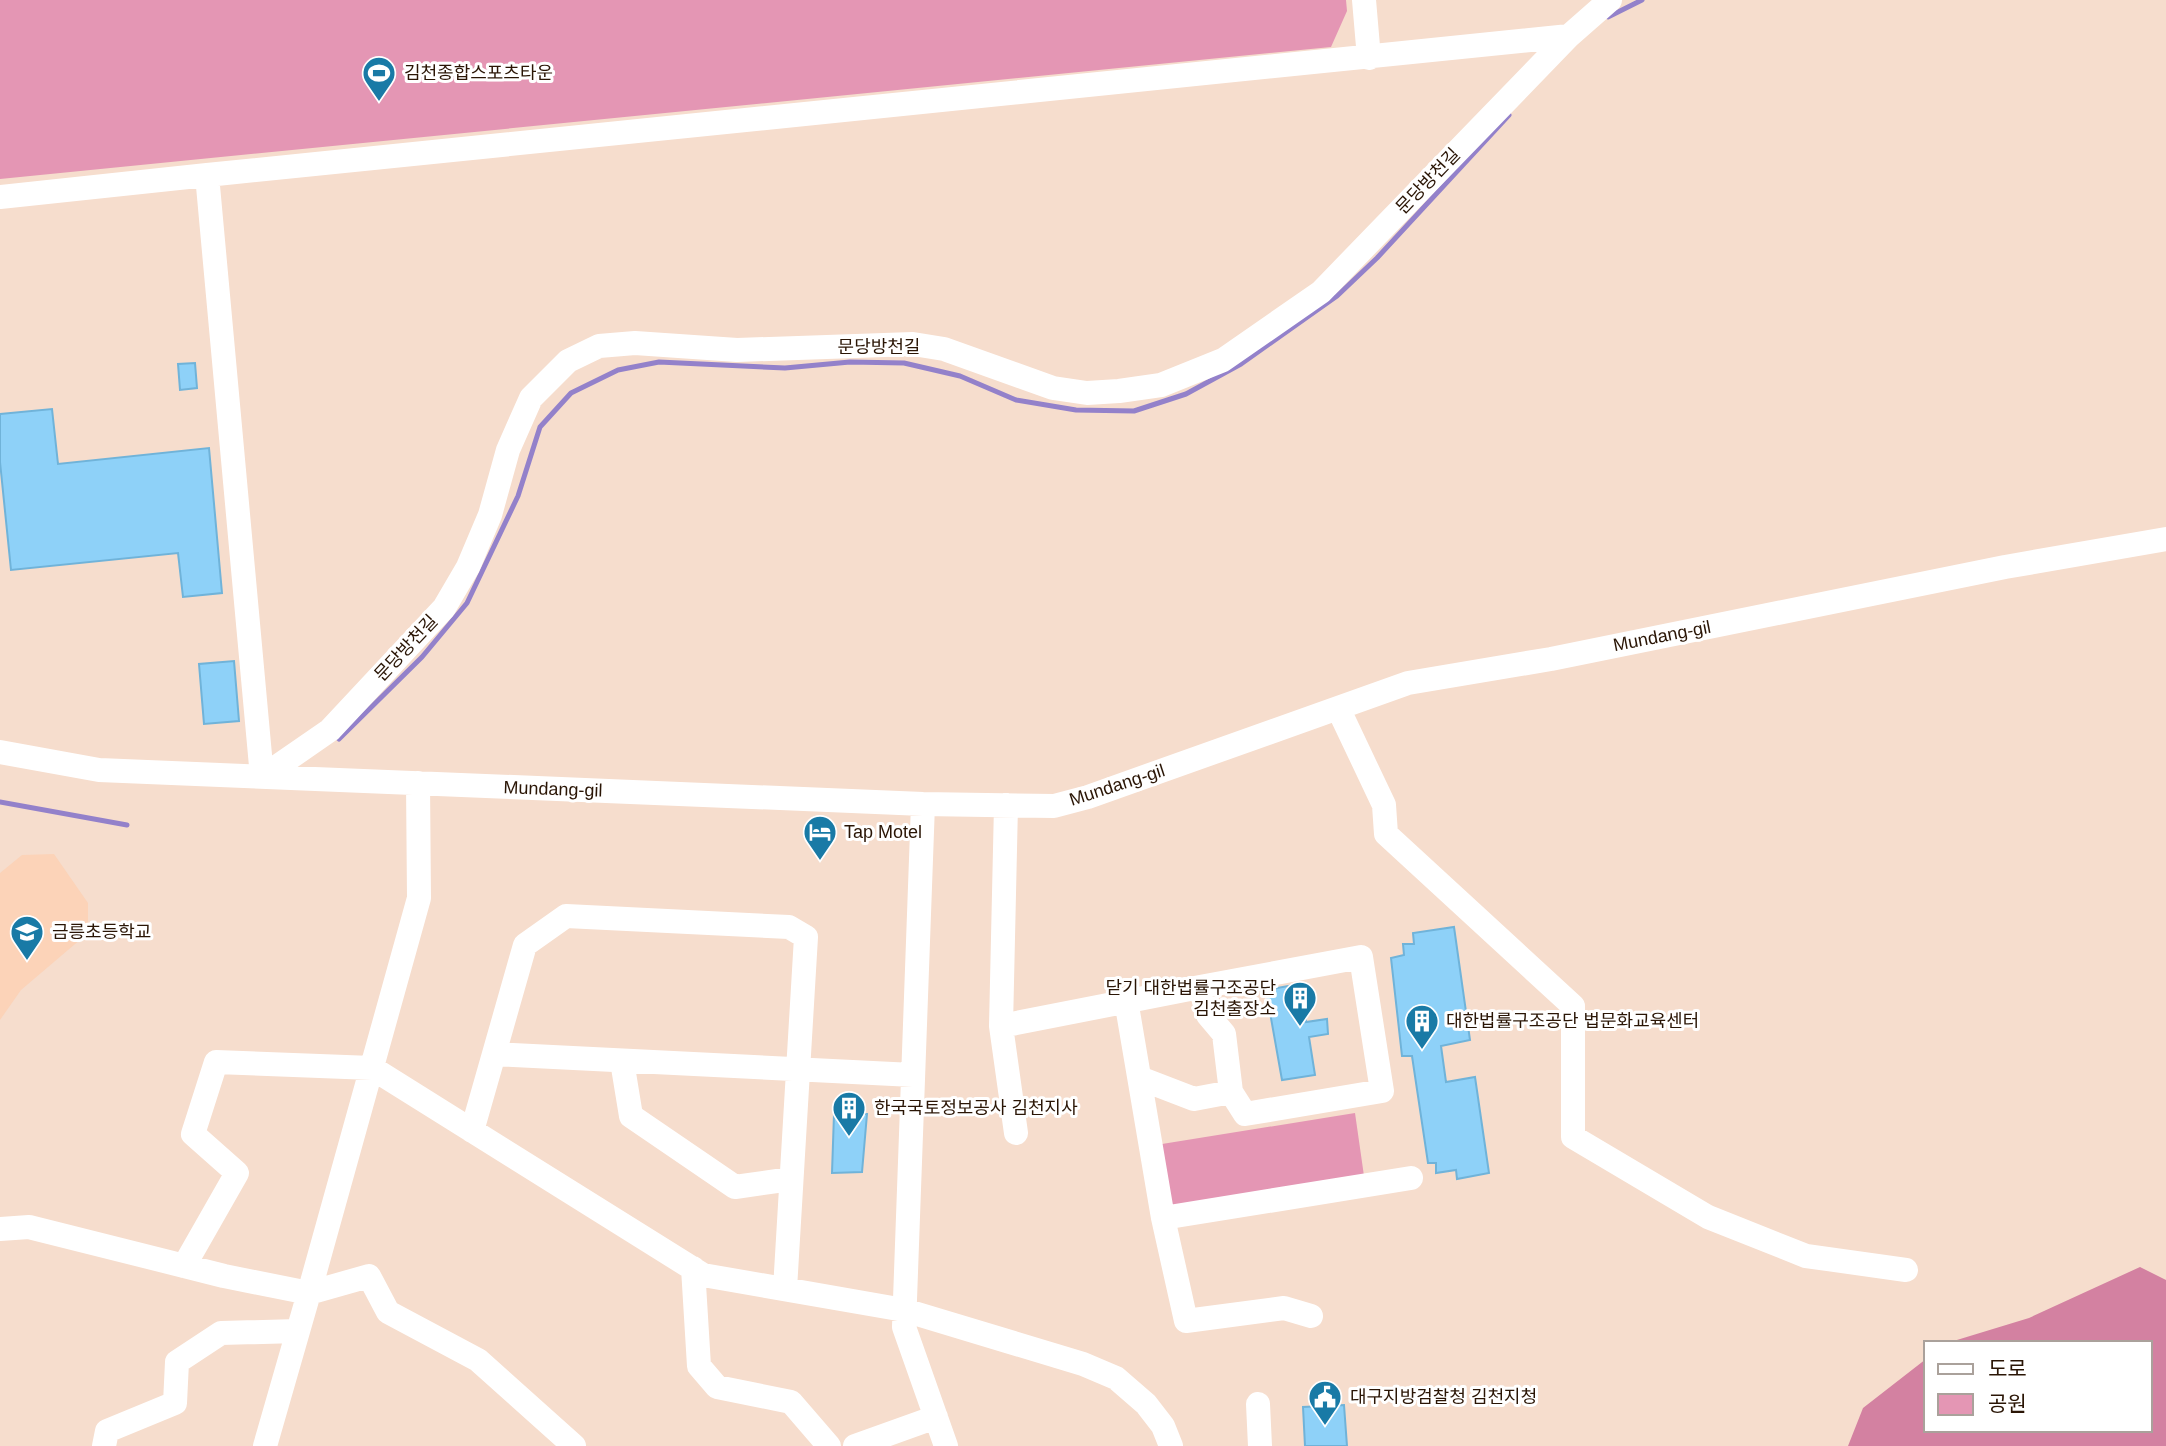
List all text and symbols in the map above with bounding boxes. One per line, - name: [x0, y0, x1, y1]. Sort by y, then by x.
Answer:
- sports icon: 김천종합스포츠타운: [360, 54, 398, 103]
- place label: 김천종합스포츠타운: [404, 63, 553, 83]
- street label: 문당방천길: [1392, 144, 1464, 218]
- street label: 문당방천길: [838, 337, 920, 357]
- street label: 문당방천길: [370, 611, 442, 685]
- street label: Mundang-gil: [1611, 617, 1713, 655]
- street label: Mundang-gil: [1067, 760, 1167, 810]
- street label: Mundang-gil: [503, 777, 603, 801]
- hotel icon: Tap Motel: [801, 813, 839, 862]
- place label: Tap Motel: [844, 822, 922, 842]
- school or university icon: 금릉초등학교: [8, 913, 46, 962]
- place label: 금릉초등학교: [52, 922, 151, 942]
- place label: 닫기 대한법률구조공단 김천출장소: [1105, 978, 1276, 1019]
- building icon: 닫기 대한법률구조공단 김천출장소: [1281, 979, 1319, 1028]
- building icon: 대한법률구조공단 법문화교육센터: [1403, 1002, 1441, 1051]
- place label: 대한법률구조공단 법문화교육센터: [1446, 1011, 1699, 1031]
- building icon: 한국국토정보공사 김천지사: [830, 1089, 868, 1138]
- place label: 한국국토정보공사 김천지사: [874, 1098, 1078, 1118]
- legend: [1924, 1341, 2152, 1432]
- text: 도로: [1988, 1357, 2027, 1380]
- public building icon: 대구지방검찰청 김천지청: [1306, 1378, 1344, 1427]
- place label: 대구지방검찰청 김천지청: [1350, 1387, 1537, 1407]
- text: 공원: [1988, 1392, 2027, 1415]

